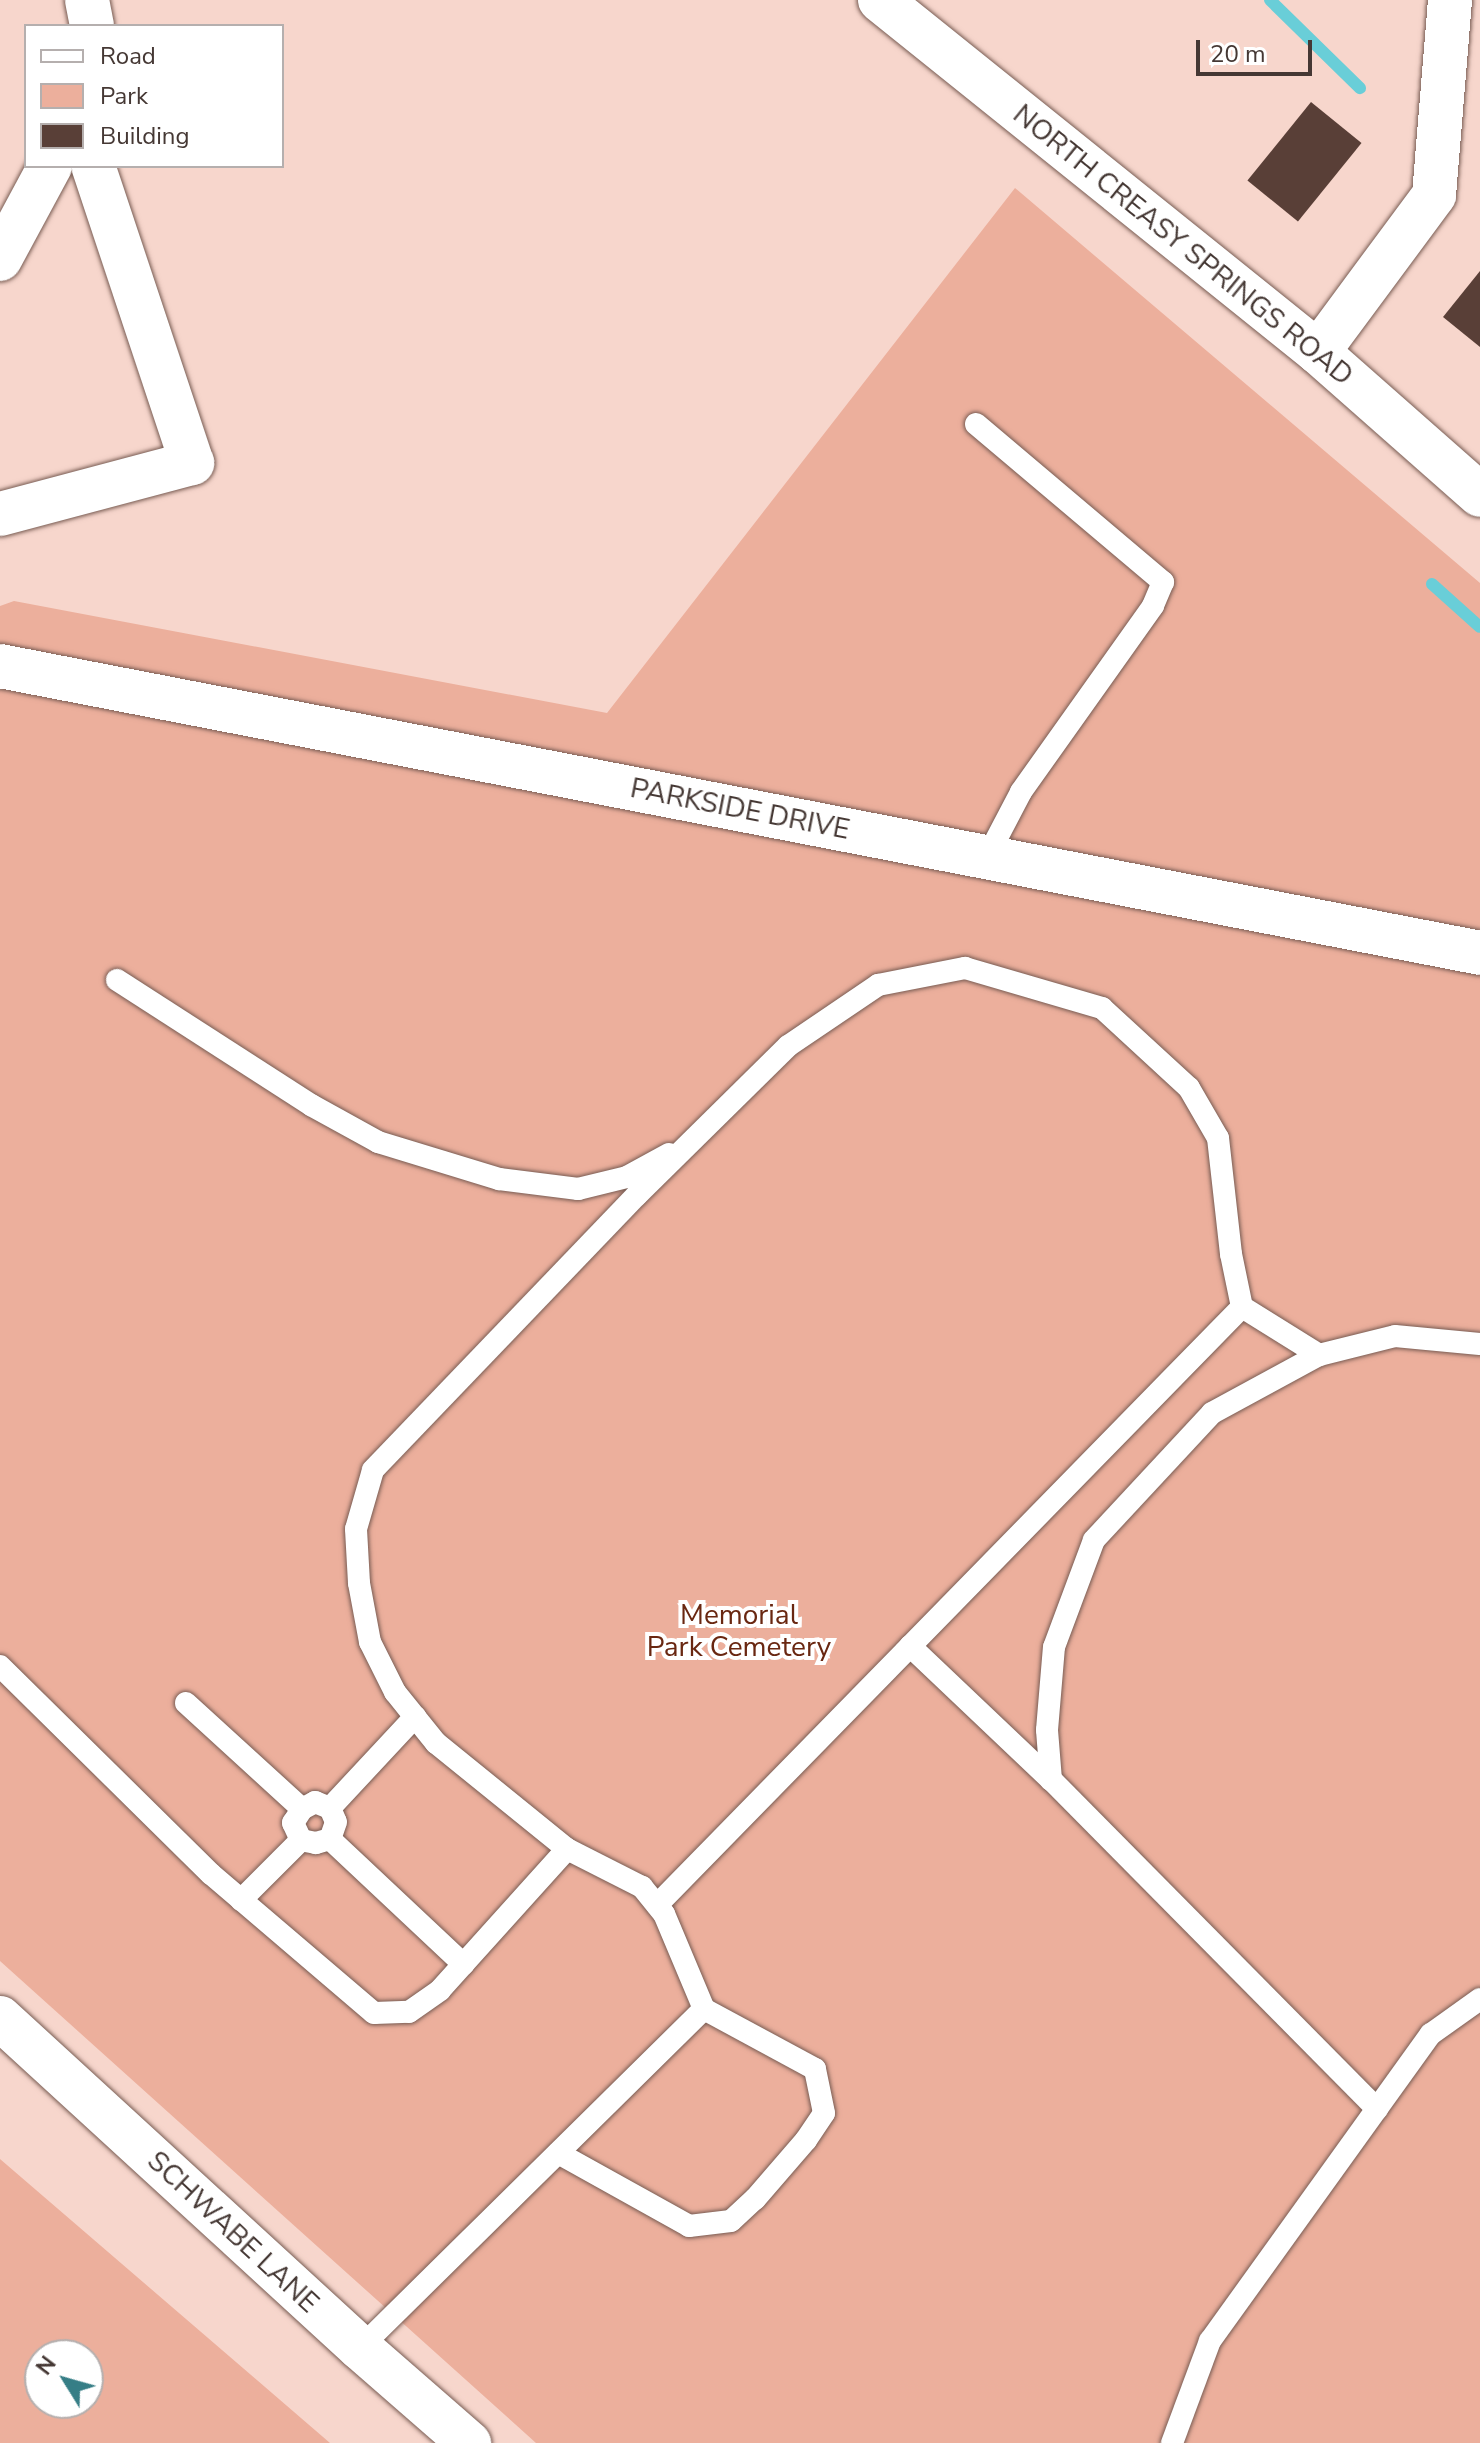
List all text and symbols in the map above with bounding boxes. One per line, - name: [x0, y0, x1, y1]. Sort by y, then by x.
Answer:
- legend: [24, 24, 284, 168]
- scale bar: [1200, 24, 1316, 74]
- text: 20 m: [1210, 38, 1266, 70]
- text: Road: [100, 40, 156, 72]
- text: Park: [100, 80, 148, 112]
- street label: NORTH CREASY SPRINGS ROAD: [1006, 97, 1360, 393]
- text: Building: [100, 120, 190, 152]
- street label: PARKSIDE DRIVE: [628, 771, 852, 847]
- park label: Memorial Park Cemetery: [647, 1598, 831, 1664]
- street label: SCHWABE LANE: [141, 2144, 325, 2320]
- north arrow: [24, 2339, 104, 2419]
- text: N: [29, 2350, 63, 2381]

